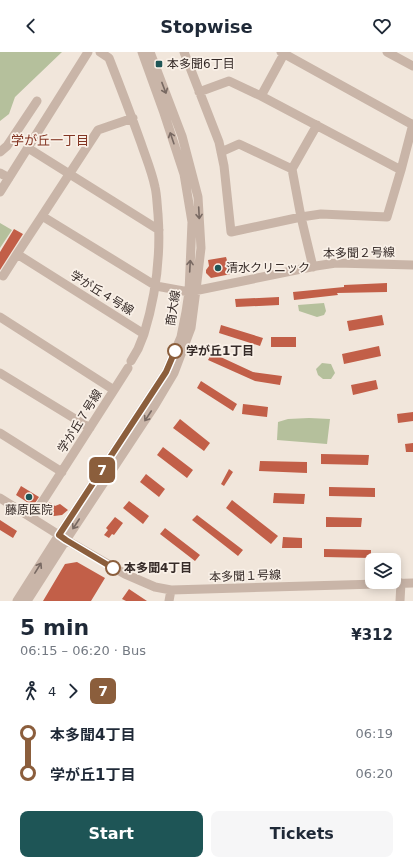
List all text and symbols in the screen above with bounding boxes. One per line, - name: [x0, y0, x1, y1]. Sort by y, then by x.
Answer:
- icon: back: [20, 15, 42, 37]
- icon: heart: [371, 15, 393, 37]
- text: Stopwise: [160, 16, 253, 37]
- place label: 本多聞6丁目: [167, 57, 235, 71]
- marker: 本多聞6丁目: [154, 59, 164, 69]
- one-way arrow: [160, 82, 168, 94]
- district label: 学が丘一丁目: [11, 133, 89, 148]
- one-way arrow: [168, 133, 176, 145]
- one-way arrow: [195, 206, 203, 219]
- street label: 本多聞２号線: [323, 245, 395, 261]
- one-way arrow: [187, 260, 194, 273]
- place label: 清水クリニック: [226, 261, 310, 275]
- marker: 清水クリニック: [213, 263, 223, 273]
- street label: 学が丘４号線: [68, 268, 136, 318]
- street label: 商大線: [163, 289, 183, 327]
- marker: 学が丘1丁目: [167, 343, 183, 359]
- place label: 学が丘1丁目: [186, 344, 254, 358]
- street label: 学が丘７号線: [55, 387, 105, 455]
- one-way arrow: [144, 410, 152, 421]
- line badge: 7: [89, 457, 115, 483]
- text: 7: [97, 462, 107, 478]
- marker: 藤原医院: [24, 492, 34, 502]
- place label: 藤原医院: [5, 503, 53, 517]
- one-way arrow: [72, 518, 80, 530]
- map controls: [365, 553, 401, 589]
- button: layers: [365, 553, 401, 589]
- marker: 本多聞4丁目: [105, 560, 121, 576]
- place label: 本多聞4丁目: [124, 561, 192, 575]
- one-way arrow: [34, 563, 42, 574]
- street label: 本多聞１号線: [209, 568, 281, 584]
- text: 5 min: [20, 615, 89, 640]
- text: ¥312: [351, 626, 393, 644]
- text: 06:15 – 06:20 · Bus: [20, 643, 146, 658]
- icon: walk: [20, 680, 42, 702]
- icon: forward: [62, 680, 84, 702]
- text: 7: [98, 683, 108, 699]
- text: 4: [48, 684, 56, 699]
- text: 本多聞4丁目: [50, 726, 135, 744]
- text: 06:19: [356, 726, 393, 741]
- text: 学が丘1丁目: [50, 766, 135, 784]
- text: 06:20: [356, 766, 393, 781]
- button: Start: [20, 811, 203, 857]
- button: Tickets: [211, 811, 393, 857]

